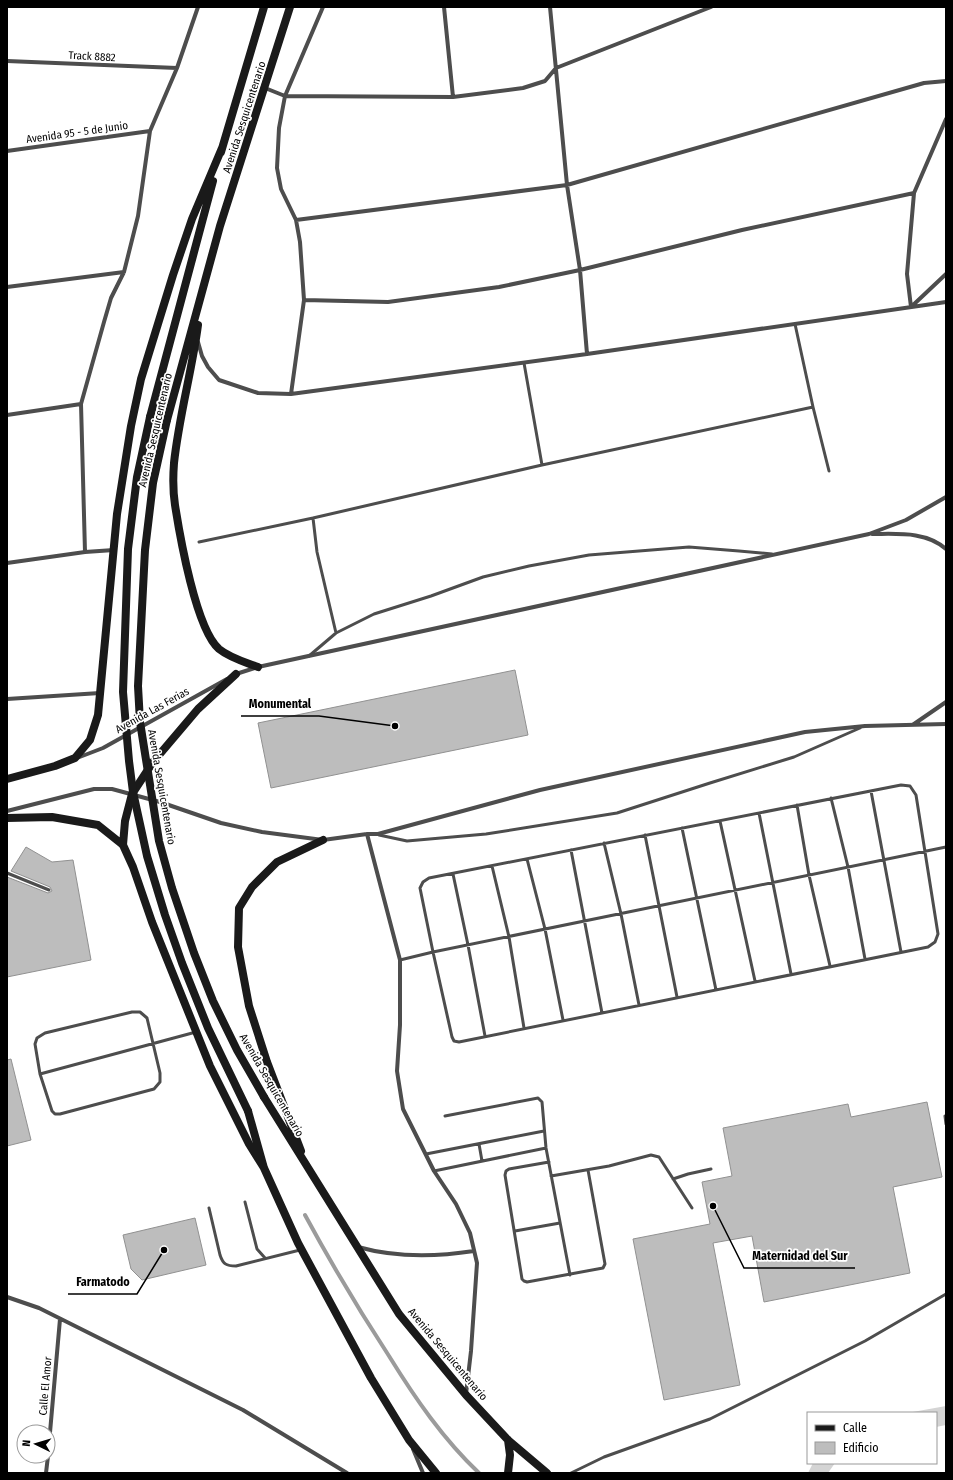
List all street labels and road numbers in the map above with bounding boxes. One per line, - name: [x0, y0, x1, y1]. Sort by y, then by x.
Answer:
- street label: Track 8882: [68, 49, 116, 64]
- street label: Avenida Sesquicentenario: [220, 59, 269, 175]
- street label: Avenida 95 - 5 de Junio: [25, 119, 129, 146]
- street label: Avenida Sesquicentenario: [136, 372, 175, 488]
- street label: Avenida Las Ferias: [113, 685, 192, 736]
- street label: Avenida Sesquicentenario: [145, 728, 178, 846]
- street label: Avenida Sesquicentenario: [237, 1031, 306, 1139]
- street label: Avenida Sesquicentenario: [405, 1305, 490, 1403]
- street label: Calle El Amor: [36, 1356, 55, 1416]

